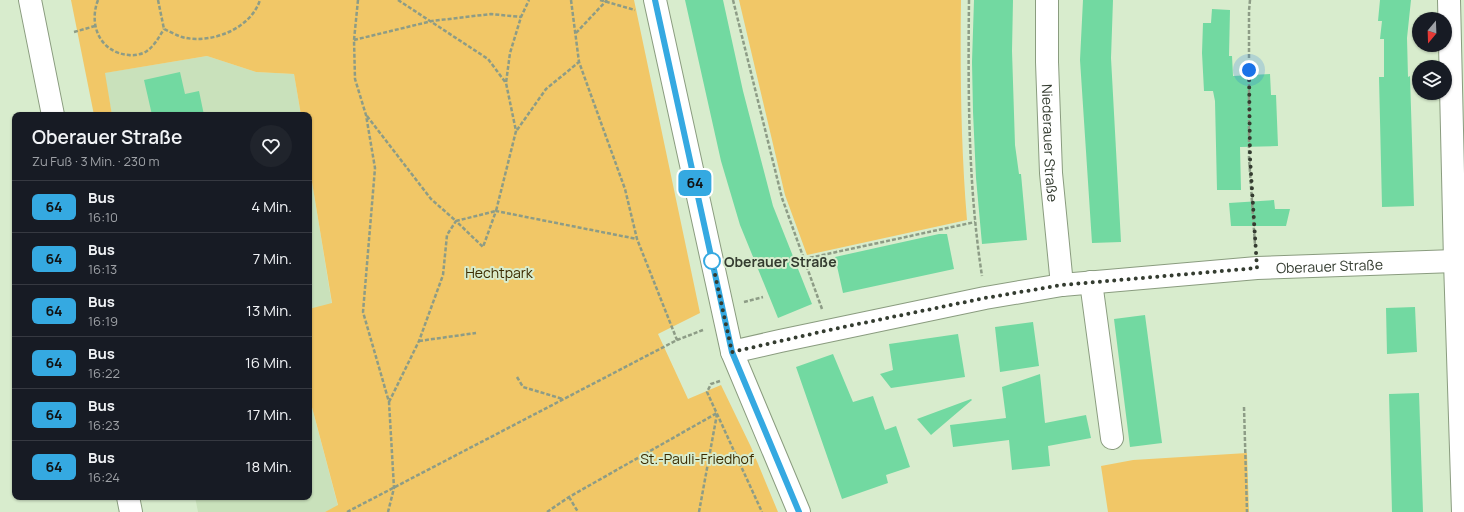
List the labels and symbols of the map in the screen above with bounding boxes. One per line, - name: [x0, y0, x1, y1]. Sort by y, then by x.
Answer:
- north arrow: [1412, 12, 1452, 52]
- your location: [1239, 60, 1259, 80]
- street label: Niederauer Straße: [1038, 84, 1063, 203]
- line badge: 64: [677, 170, 713, 196]
- marker: Oberauer Straße: [703, 252, 721, 270]
- place label: Oberauer Straße: [724, 252, 837, 271]
- street label: Oberauer Straße: [1276, 254, 1383, 277]
- park label: Hechtpark: [465, 263, 534, 282]
- park label: St.-Pauli-Friedhof: [640, 449, 754, 468]

